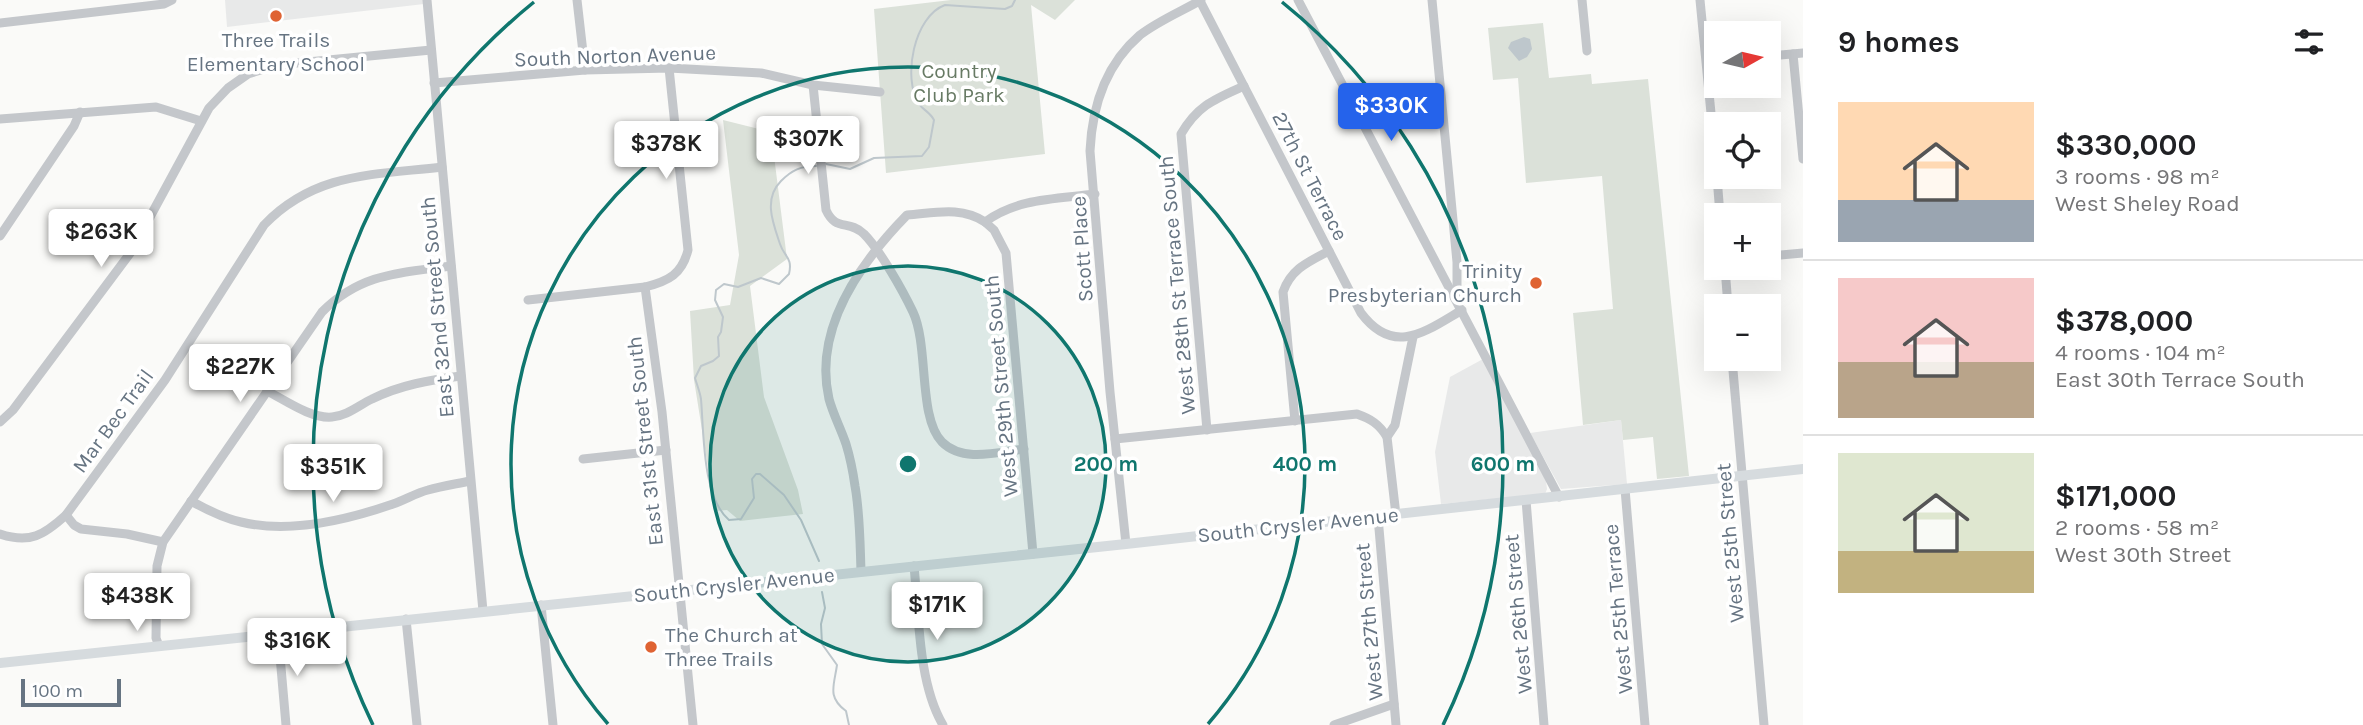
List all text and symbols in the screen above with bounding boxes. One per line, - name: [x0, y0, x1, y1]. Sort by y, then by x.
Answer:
- marker: Three Trails Elementary School: [268, 8, 284, 24]
- north arrow: [1704, 21, 1782, 98]
- map controls: [1704, 21, 1781, 371]
- icon: filters: [2290, 23, 2328, 61]
- text: 9 homes: [1838, 24, 1960, 60]
- place label: Three Trails Elementary School: [187, 28, 365, 76]
- street label: South Norton Avenue: [514, 40, 716, 72]
- park label: Country Club Park: [913, 59, 1005, 107]
- pin: $330K: [1342, 83, 1440, 143]
- text: $330K: [1354, 92, 1428, 119]
- street label: 27th St Terrace: [1267, 108, 1353, 244]
- button: locate: [1704, 112, 1781, 189]
- pin: $307K: [759, 116, 857, 176]
- pin: $378K: [617, 122, 715, 181]
- text: $307K: [772, 125, 844, 152]
- text: $330,000: [2055, 127, 2196, 163]
- text: $378K: [630, 130, 702, 157]
- icon: home: [1894, 130, 1978, 214]
- street label: West 28th St Terrace South: [1154, 155, 1200, 415]
- text: 3 rooms · 98 m²: [2055, 163, 2220, 190]
- text: West Sheley Road: [2055, 190, 2240, 217]
- street label: East 32nd Street South: [415, 195, 459, 419]
- street label: Scott Place: [1066, 195, 1098, 303]
- button: +: [1704, 203, 1781, 280]
- pin: $263K: [52, 210, 150, 269]
- text: $263K: [64, 218, 138, 245]
- place label: Trinity Presbyterian Church: [1328, 259, 1522, 307]
- street label: West 29th Street South: [979, 274, 1023, 498]
- marker: Trinity Presbyterian Church: [1528, 275, 1544, 291]
- button: −: [1704, 294, 1781, 371]
- text: $378,000: [2055, 303, 2193, 339]
- icon: home: [1894, 306, 1978, 390]
- street label: East 31st Street South: [622, 335, 668, 547]
- text: 4 rooms · 104 m²: [2055, 339, 2226, 366]
- pin: $227K: [191, 344, 289, 404]
- text: $227K: [205, 353, 275, 380]
- street label: Mar Bec Trail: [67, 365, 159, 477]
- text: East 30th Terrace South: [2055, 366, 2305, 393]
- pin: $351K: [284, 444, 382, 504]
- centre of rings: [896, 452, 920, 476]
- text: 200 m: [1074, 452, 1138, 476]
- text: 400 m: [1273, 452, 1337, 476]
- text: 600 m: [1471, 452, 1535, 476]
- text: $351K: [300, 453, 366, 480]
- street label: West 25th Street: [1711, 462, 1749, 624]
- text: $171,000: [2055, 478, 2177, 514]
- icon: home: [1894, 481, 1978, 565]
- street label: South Crysler Avenue: [1196, 503, 1400, 547]
- text: 2 rooms · 58 m²: [2055, 514, 2219, 541]
- street label: West 25th Terrace: [1599, 523, 1637, 695]
- street label: West 26th Street: [1499, 533, 1537, 695]
- text: West 30th Street: [2055, 541, 2231, 568]
- street label: West 27th Street: [1350, 542, 1388, 702]
- street label: South Crysler Avenue: [632, 563, 836, 607]
- pin: $438K: [88, 574, 186, 633]
- text: $438K: [100, 582, 174, 609]
- pin: $171K: [888, 582, 986, 642]
- text: $171K: [908, 591, 966, 618]
- pin: $316K: [248, 618, 346, 678]
- place label: The Church at Three Trails: [665, 623, 798, 671]
- text: $316K: [263, 627, 331, 654]
- marker: The Church at Three Trails: [643, 639, 659, 655]
- scale bar: [21, 676, 121, 708]
- text: 100 m: [32, 680, 83, 702]

